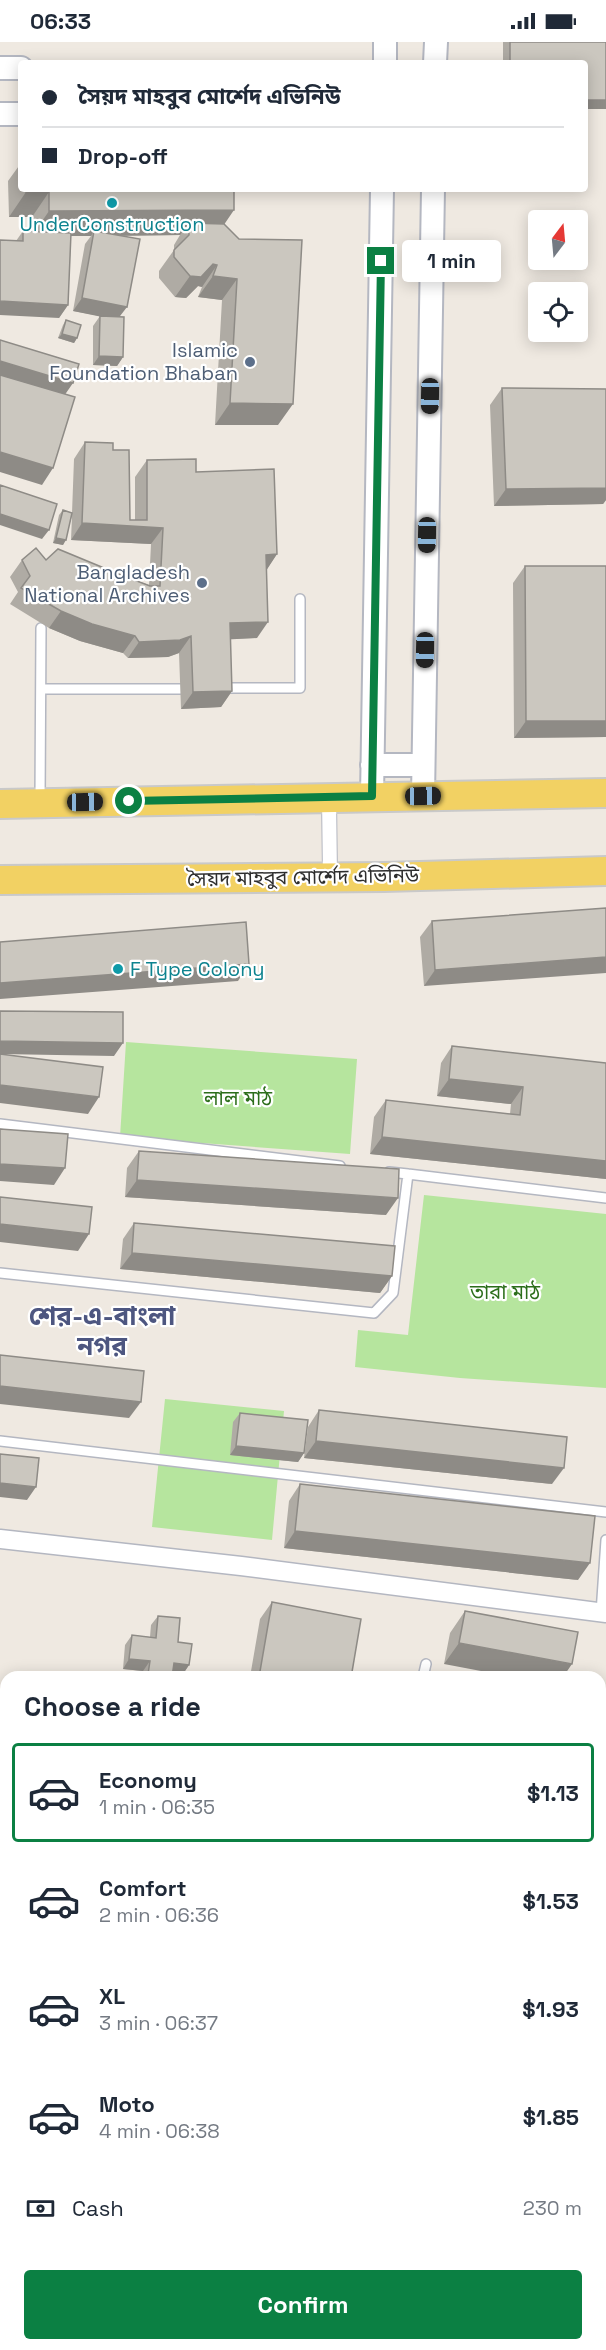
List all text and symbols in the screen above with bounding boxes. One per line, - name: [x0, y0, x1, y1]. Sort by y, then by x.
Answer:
- text: 06:33: [30, 7, 91, 35]
- text: সৈয়দ মাহবুব মোর্শেদ এভিনিউ: [78, 82, 341, 110]
- text: Drop-off: [78, 142, 168, 170]
- marker: UnderConstruction: [105, 196, 119, 210]
- north arrow: [528, 210, 588, 270]
- map controls: [528, 210, 588, 342]
- place label: UnderConstruction: [20, 211, 204, 237]
- callout: 1 min: [402, 240, 501, 282]
- route end: [367, 247, 394, 274]
- text: 1 min: [427, 248, 476, 274]
- button: locate: [528, 282, 588, 342]
- place label: Islamic Foundation Bhaban: [49, 337, 238, 386]
- marker: Islamic Foundation Bhaban: [243, 355, 257, 369]
- car: [421, 378, 439, 414]
- car: [418, 517, 436, 553]
- place label: Bangladesh National Archives: [24, 559, 190, 608]
- marker: Bangladesh National Archives: [195, 576, 209, 590]
- car: [416, 632, 434, 668]
- route start: [115, 787, 142, 814]
- car: [405, 787, 441, 805]
- car: [67, 793, 103, 811]
- street label: সৈয়দ মাহবুব মোর্শেদ এভিনিউ: [186, 862, 420, 892]
- place label: F Type Colony: [130, 956, 265, 982]
- marker: F Type Colony: [111, 962, 125, 976]
- park label: লাল মাঠ: [203, 1085, 273, 1111]
- park label: তারা মাঠ: [469, 1279, 541, 1305]
- district label: শের-এ-বাংলা নগর: [29, 1299, 176, 1363]
- text: Choose a ride: [24, 1689, 201, 1724]
- icon: car: [27, 1766, 81, 1820]
- text: Economy: [99, 1766, 197, 1794]
- text: $1.13: [527, 1779, 579, 1807]
- text: 1 min · 06:35: [99, 1794, 215, 1820]
- icon: car: [27, 1874, 81, 1928]
- text: Comfort: [99, 1874, 187, 1902]
- text: $1.53: [523, 1887, 579, 1915]
- text: 2 min · 06:36: [99, 1902, 219, 1928]
- icon: car: [27, 1982, 81, 2036]
- text: XL: [99, 1982, 125, 2010]
- text: $1.93: [522, 1995, 579, 2023]
- text: 3 min · 06:37: [99, 2010, 218, 2036]
- icon: car: [27, 2090, 81, 2144]
- text: Moto: [99, 2090, 155, 2118]
- text: $1.85: [523, 2103, 579, 2131]
- text: 4 min · 06:38: [99, 2118, 220, 2144]
- icon: cash: [24, 2192, 57, 2225]
- text: Cash: [72, 2194, 124, 2222]
- text: 230 m: [523, 2195, 582, 2221]
- button: Confirm: [24, 2270, 582, 2339]

